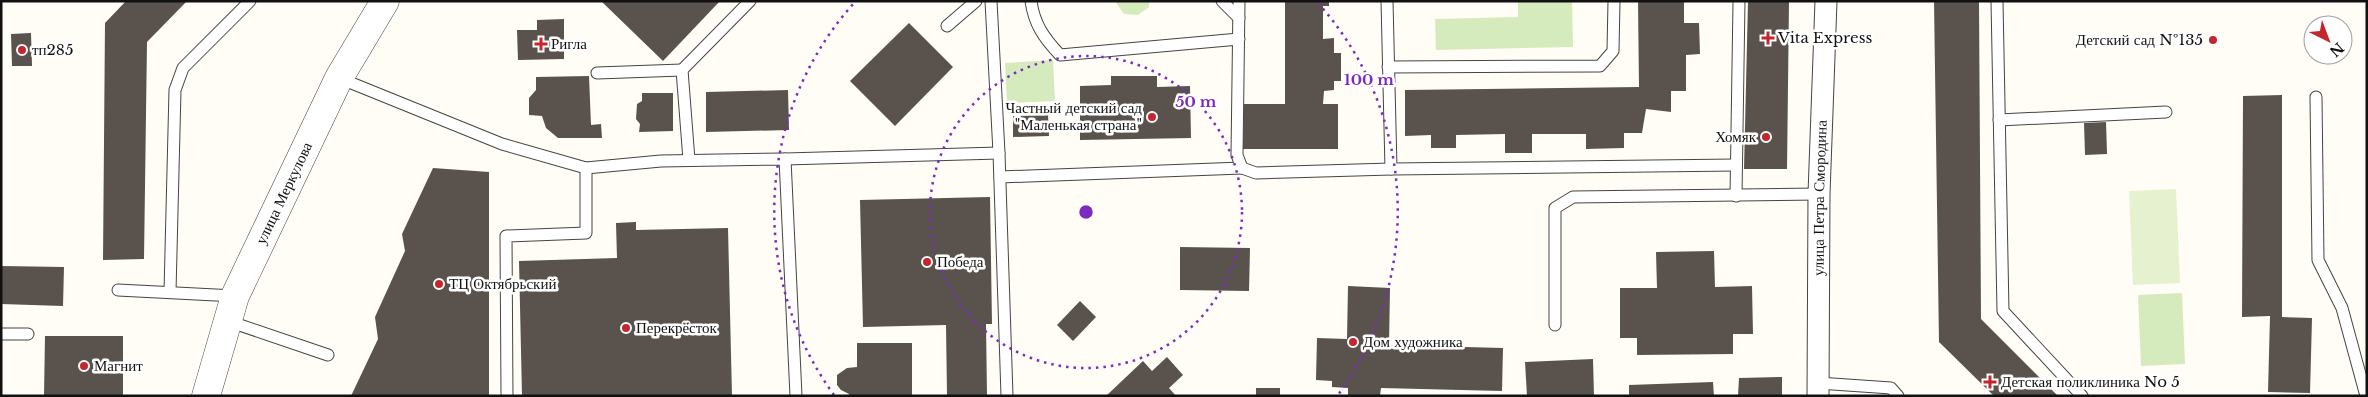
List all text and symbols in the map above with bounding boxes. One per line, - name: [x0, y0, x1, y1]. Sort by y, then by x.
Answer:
- north arrow: [2303, 15, 2353, 65]
- place label: Vita Express: [1777, 28, 1872, 47]
- place label: Детский сад №135: [2076, 30, 2203, 49]
- marker: Vita Express: [1762, 32, 1774, 44]
- place label: Ригла: [551, 34, 587, 53]
- marker: Детский сад №135: [2207, 34, 2219, 46]
- marker: Ригла: [535, 38, 547, 50]
- text: N: [2326, 39, 2348, 61]
- place label: тп285: [32, 40, 73, 59]
- marker: тп285: [16, 44, 28, 56]
- text: 100 m: [1344, 70, 1394, 89]
- text: 50 m: [1176, 92, 1217, 111]
- place label: Частный детский сад "Маленькая страна": [1005, 98, 1142, 134]
- marker: Частный детский сад "Маленькая страна": [1146, 111, 1158, 123]
- street label: улица Петра Смородина: [1809, 119, 1831, 276]
- place label: Хомяк: [1715, 127, 1757, 146]
- marker: Хомяк: [1760, 131, 1772, 143]
- street label: улица Меркулова: [251, 138, 316, 247]
- centre of rings: [1077, 203, 1095, 221]
- place label: Победа: [937, 252, 984, 271]
- marker: Победа: [921, 256, 933, 268]
- place label: ТЦ Октябрьский: [449, 274, 556, 293]
- marker: ТЦ Октябрьский: [433, 278, 445, 290]
- place label: Перекрёсток: [636, 318, 718, 337]
- marker: Перекрёсток: [620, 322, 632, 334]
- place label: Дом художника: [1363, 332, 1463, 351]
- marker: Дом художника: [1347, 336, 1359, 348]
- place label: Магнит: [94, 356, 143, 375]
- marker: Магнит: [78, 360, 90, 372]
- place label: Детская поликлиника No 5: [2001, 372, 2180, 391]
- marker: Детская поликлиника No 5: [1983, 375, 1997, 389]

